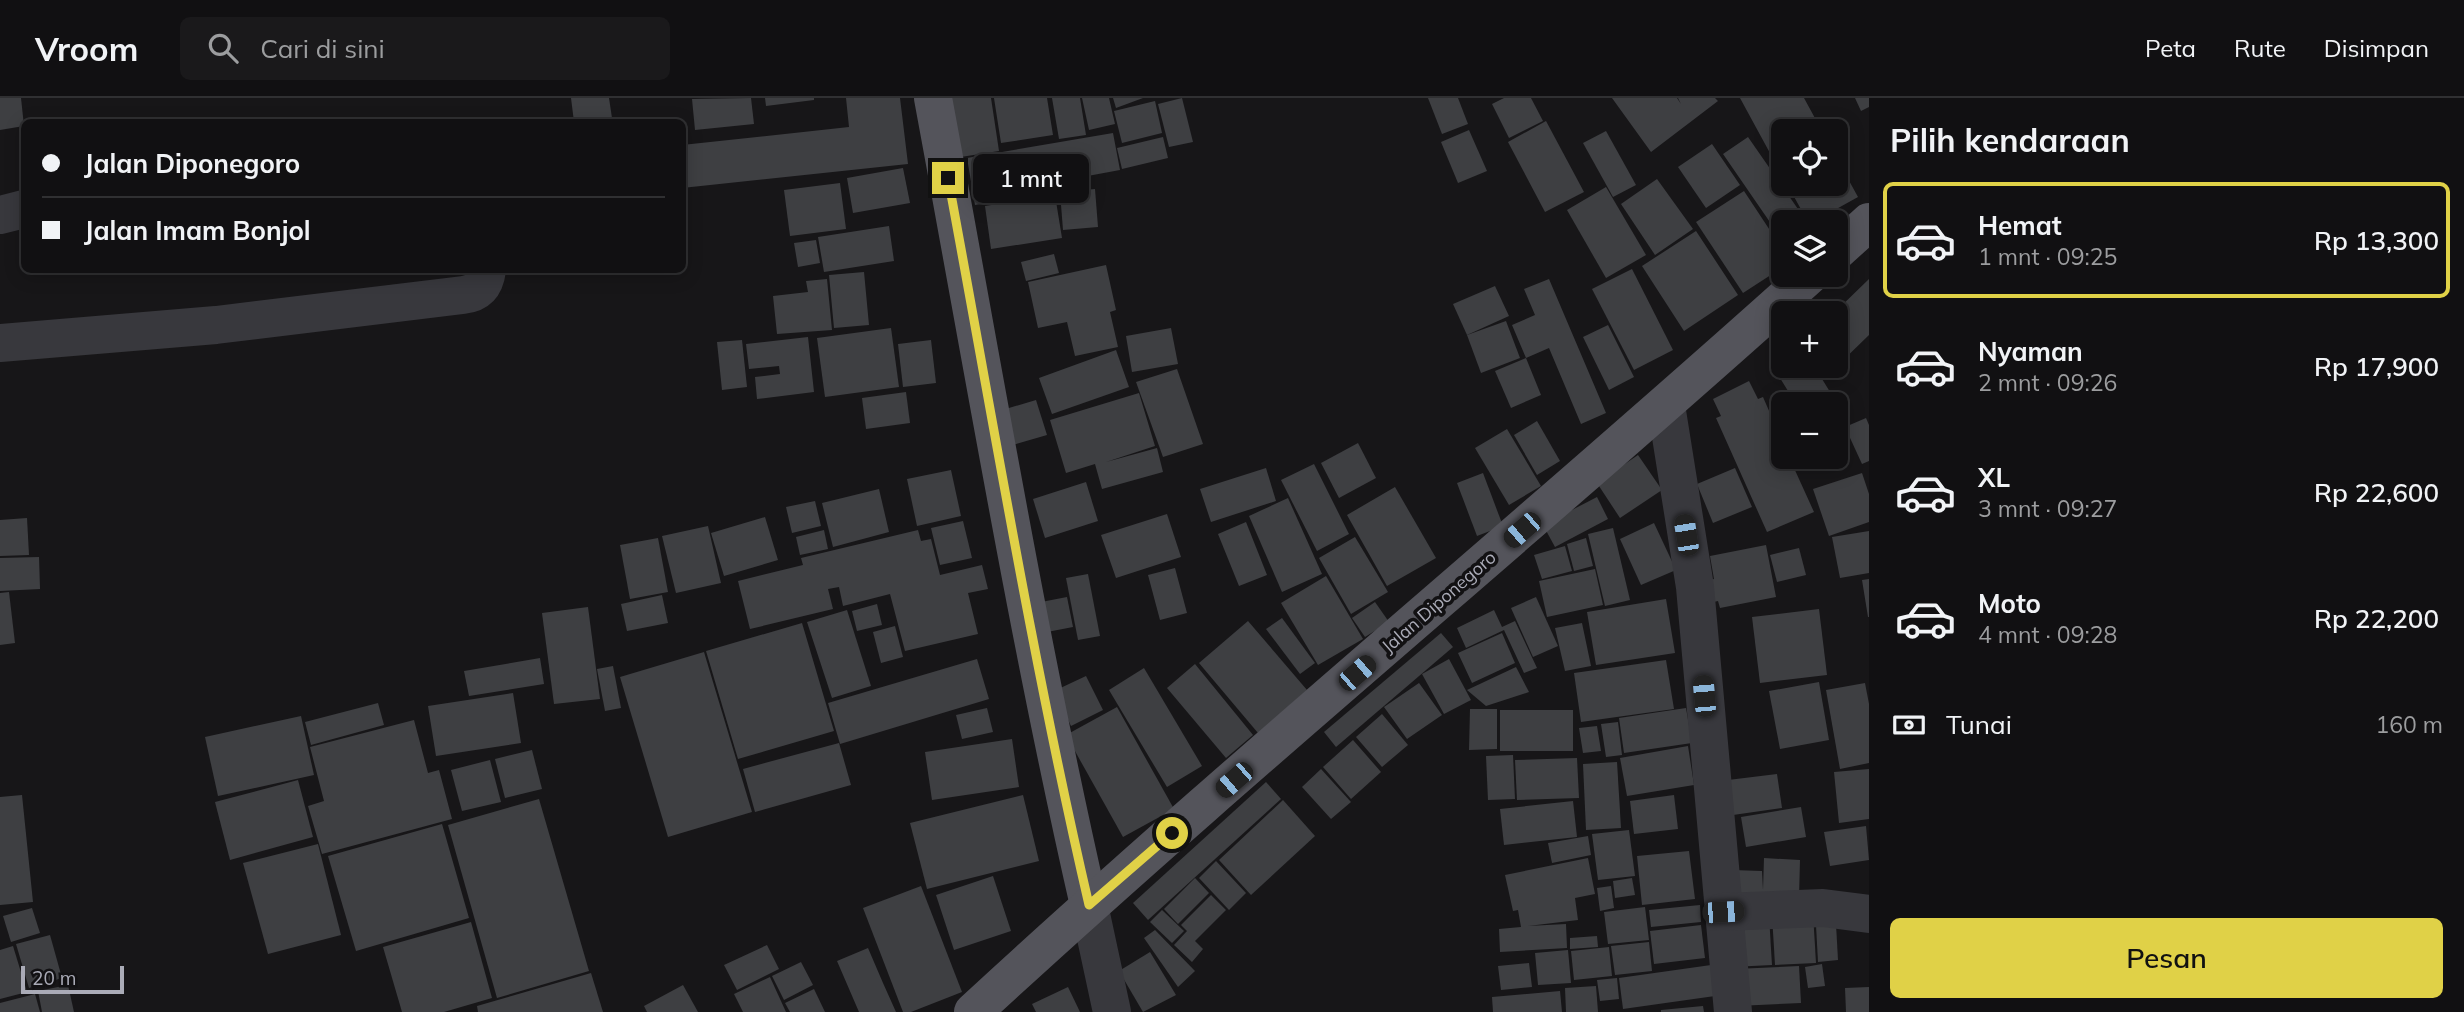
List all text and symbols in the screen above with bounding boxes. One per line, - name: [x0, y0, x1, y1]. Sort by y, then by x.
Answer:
- search box: [180, 17, 670, 80]
- text: Vroom: [35, 28, 138, 69]
- icon: search: [204, 29, 242, 67]
- text: Cari di sini: [260, 32, 385, 65]
- text: Peta: [2145, 33, 2196, 63]
- text: Rute: [2234, 33, 2286, 63]
- text: Disimpan: [2324, 33, 2429, 63]
- map controls: [1771, 119, 1848, 469]
- button: locate: [1771, 119, 1848, 196]
- text: Pilih kendaraan: [1890, 120, 2130, 160]
- text: Jalan Diponegoro: [84, 147, 300, 180]
- callout: 1 mnt: [972, 154, 1088, 202]
- route end: [932, 162, 964, 194]
- text: 1 mnt: [1000, 164, 1062, 193]
- icon: car: [1894, 209, 1957, 272]
- text: Hemat: [1978, 209, 2062, 242]
- button: layers: [1771, 210, 1848, 287]
- text: Jalan Imam Bonjol: [84, 214, 311, 247]
- text: Rp 13,300: [2314, 224, 2439, 257]
- text: 1 mnt · 09:25: [1978, 242, 2117, 271]
- button: +: [1771, 301, 1848, 378]
- icon: car: [1894, 335, 1957, 398]
- text: Nyaman: [1978, 335, 2083, 368]
- text: Rp 17,900: [2314, 350, 2439, 383]
- text: 2 mnt · 09:26: [1978, 368, 2117, 397]
- button: −: [1771, 392, 1848, 469]
- icon: car: [1894, 461, 1957, 524]
- text: XL: [1978, 461, 2010, 494]
- text: Rp 22,600: [2314, 476, 2439, 509]
- text: 3 mnt · 09:27: [1978, 494, 2117, 523]
- car: [1500, 508, 1545, 552]
- car: [1673, 513, 1700, 557]
- street label: Jalan Diponegoro: [1377, 546, 1501, 658]
- icon: car: [1894, 587, 1957, 650]
- text: Moto: [1978, 587, 2041, 620]
- text: Rp 22,200: [2314, 602, 2439, 635]
- text: 4 mnt · 09:28: [1978, 620, 2117, 649]
- car: [1335, 651, 1380, 695]
- car: [1692, 674, 1717, 718]
- icon: cash: [1890, 706, 1928, 744]
- text: Tunai: [1946, 708, 2012, 741]
- text: 160 m: [2375, 710, 2443, 739]
- car: [1212, 758, 1257, 802]
- route start: [1156, 817, 1188, 849]
- car: [1702, 900, 1745, 924]
- button: Pesan: [1890, 918, 2443, 998]
- scale bar: [21, 963, 124, 995]
- text: 20 m: [32, 966, 76, 990]

